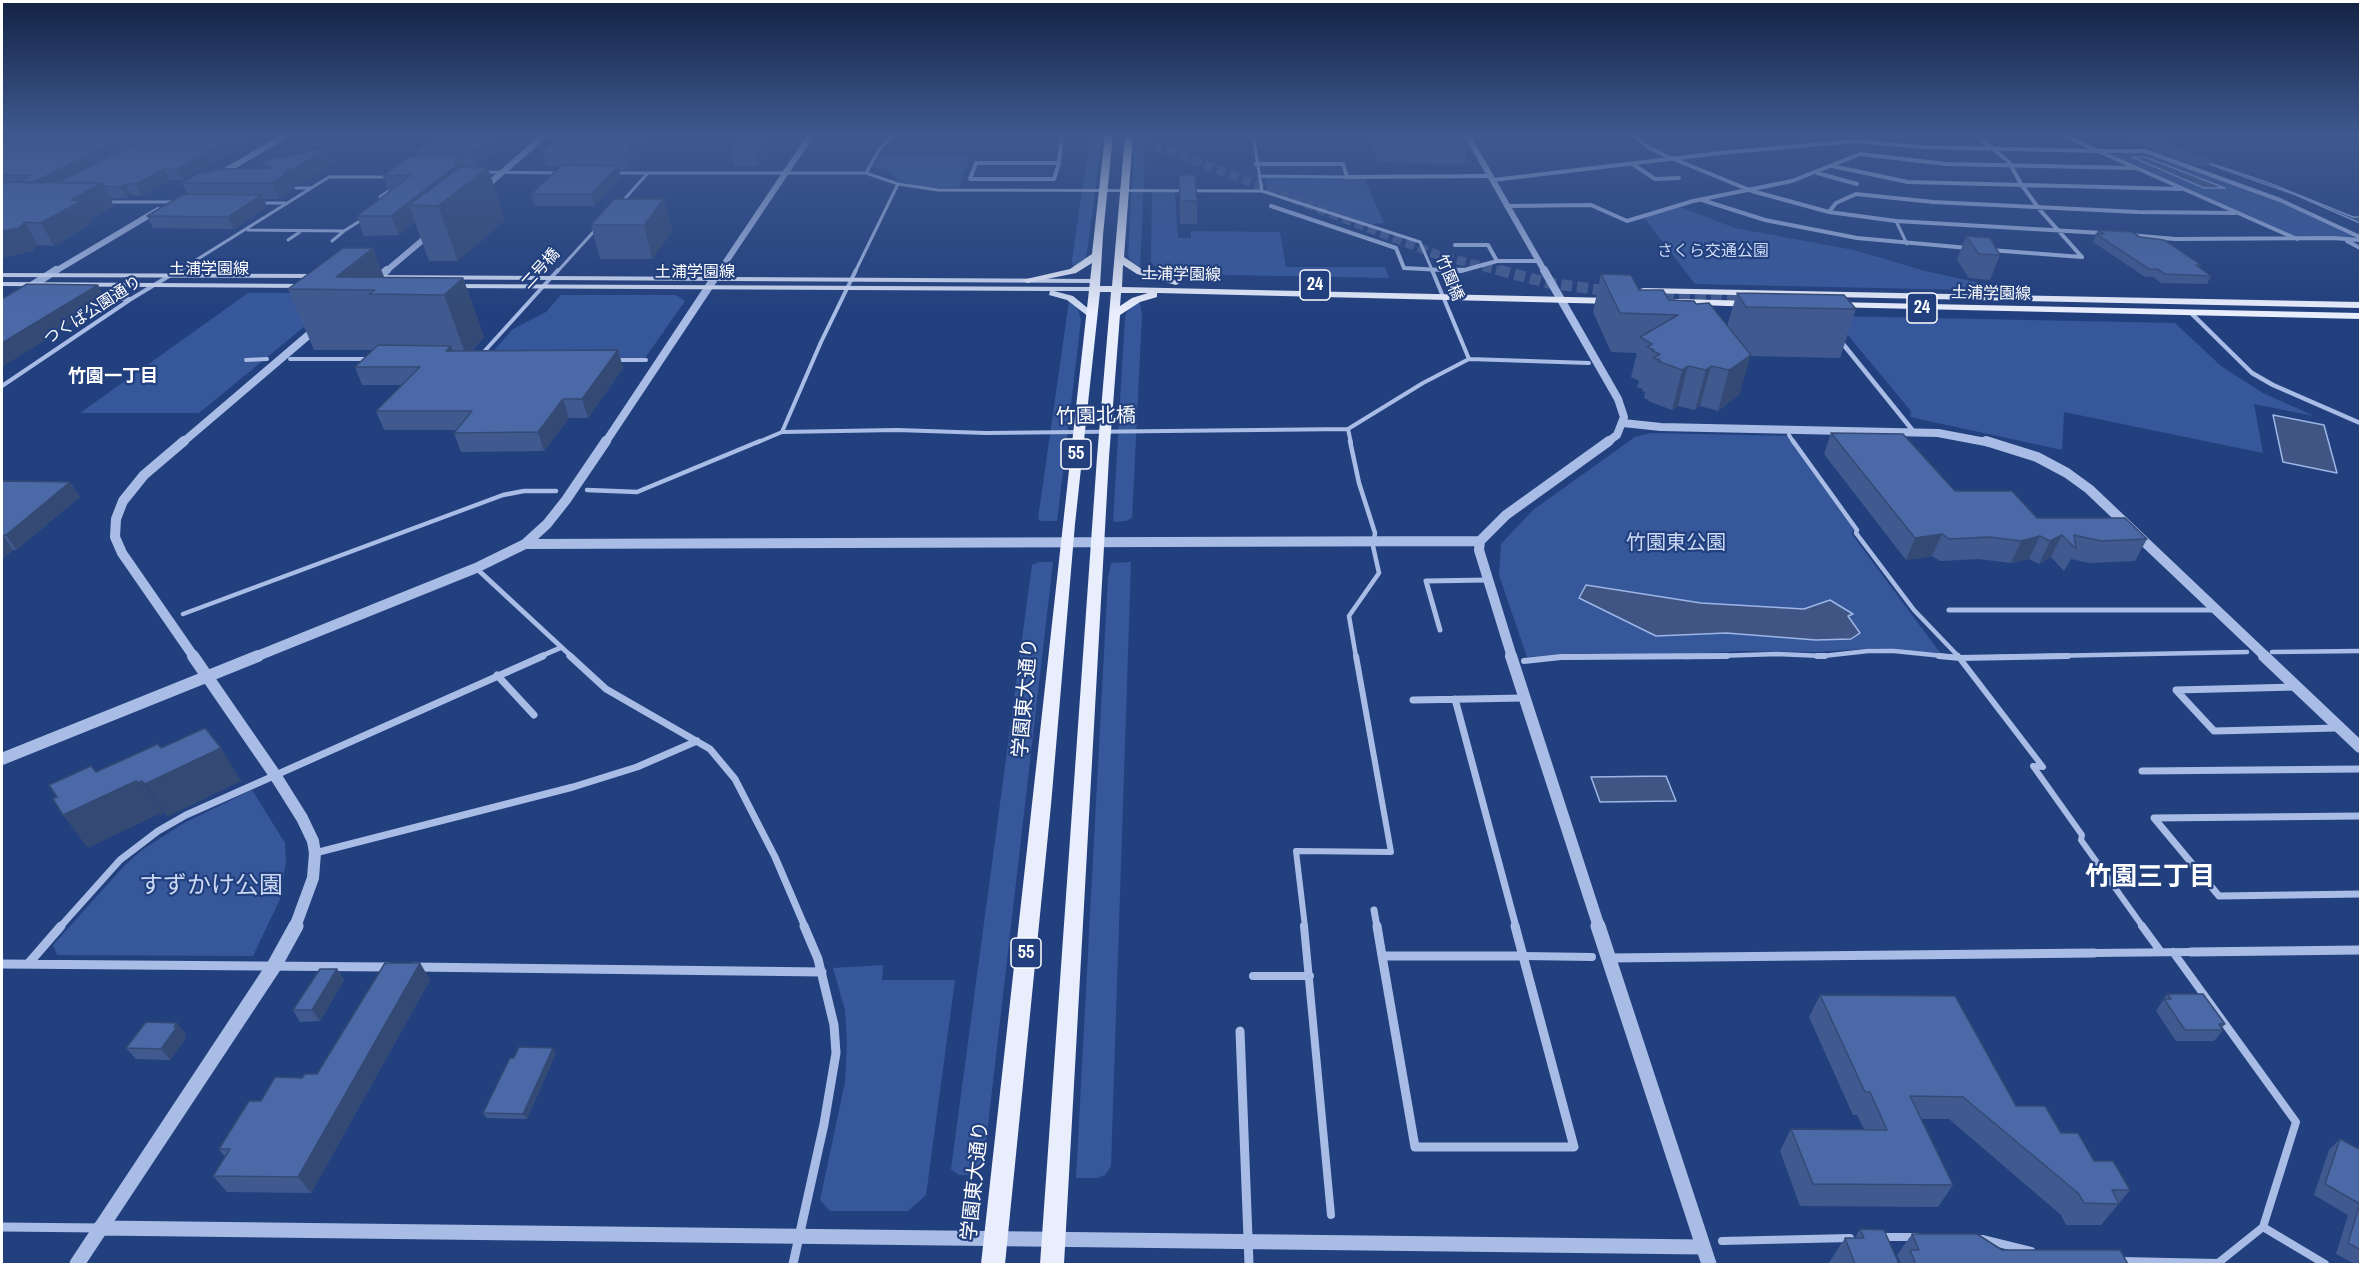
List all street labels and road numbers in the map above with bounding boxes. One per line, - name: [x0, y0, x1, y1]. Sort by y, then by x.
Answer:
- street label: 二号橋: [518, 245, 564, 293]
- street label: 竹園橋: [1431, 252, 1467, 304]
- street label: 土浦学園線: [169, 260, 249, 280]
- street label: 土浦学園線: [655, 263, 735, 283]
- street label: 土浦学園線: [1141, 265, 1221, 285]
- road number: 24: [1300, 270, 1330, 300]
- street label: つくば公園通り: [41, 272, 145, 350]
- street label: 土浦学園線: [1951, 284, 2031, 304]
- road number: 24: [1907, 293, 1937, 323]
- street label: 竹園北橋: [1056, 404, 1136, 430]
- road number: 55: [1061, 439, 1091, 469]
- street label: 学園東大通り: [1009, 637, 1043, 759]
- road number: 55: [1011, 938, 1041, 968]
- street label: 学園東大通り: [958, 1120, 994, 1242]

